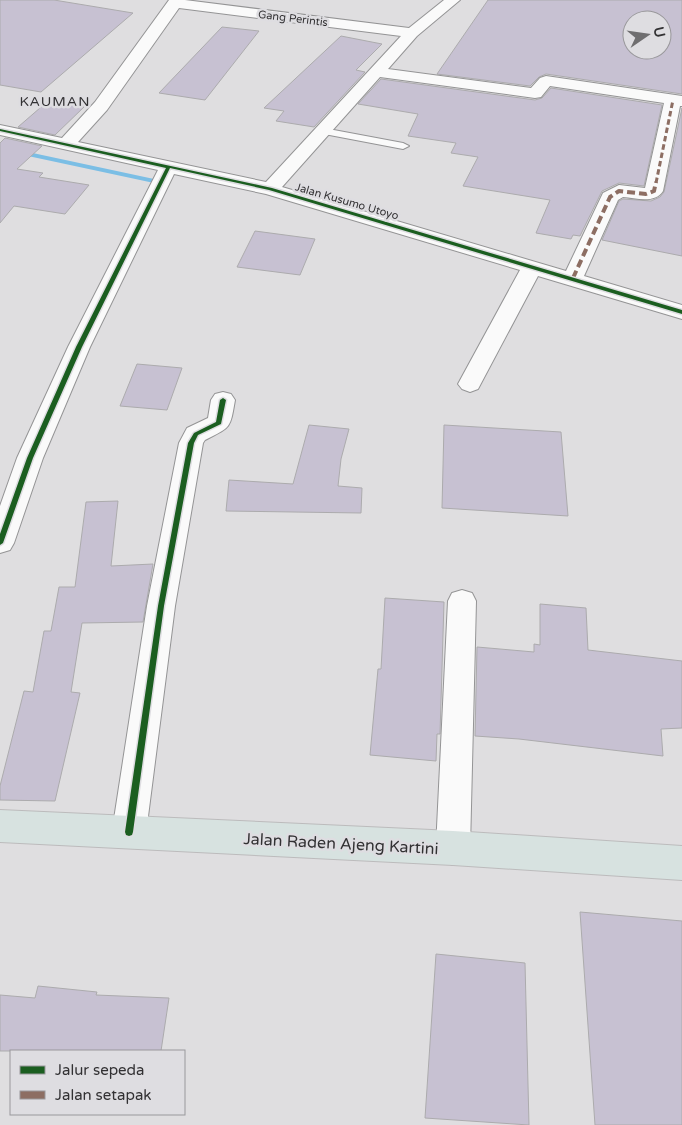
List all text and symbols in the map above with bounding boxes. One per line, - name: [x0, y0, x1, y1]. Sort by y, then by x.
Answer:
- street label: Gang Perintis: [257, 8, 329, 29]
- north arrow: [622, 10, 672, 60]
- text: U: [650, 25, 669, 39]
- district label: KAUMAN: [19, 93, 91, 110]
- street label: Jalan Kusumo Utoyo: [294, 180, 400, 223]
- street label: Jalan Raden Ajeng Kartini: [243, 829, 439, 859]
- legend: [10, 1050, 185, 1115]
- text: Jalur sepeda: [55, 1061, 144, 1079]
- text: Jalan setapak: [55, 1086, 152, 1104]

